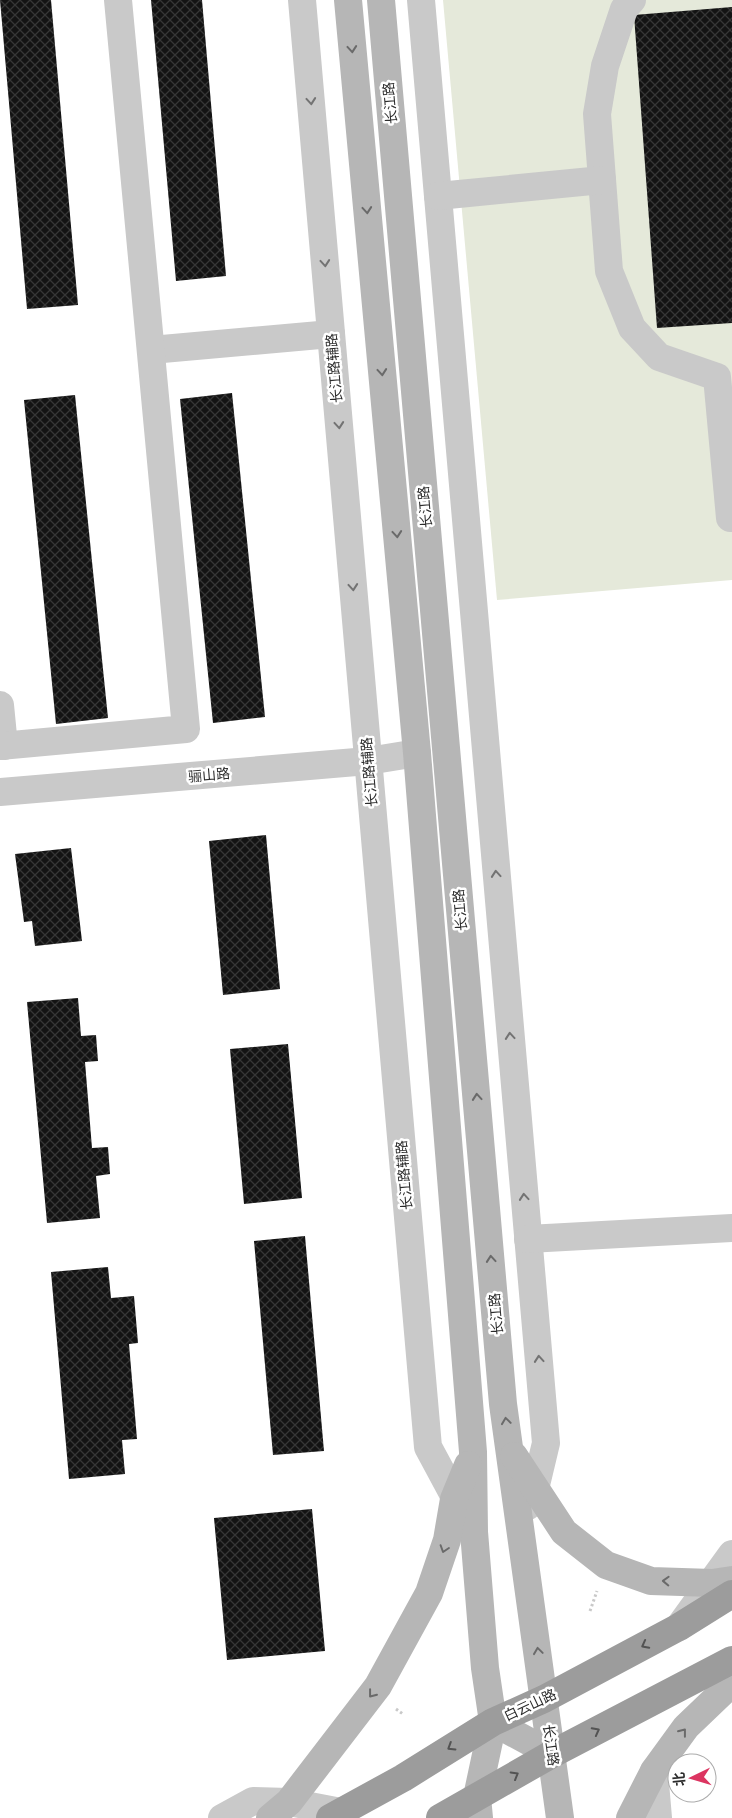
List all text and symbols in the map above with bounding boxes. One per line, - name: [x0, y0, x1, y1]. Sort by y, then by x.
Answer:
- one-way arrow: [346, 45, 357, 53]
- street label: 长江路: [379, 81, 401, 125]
- one-way arrow: [305, 97, 316, 105]
- one-way arrow: [361, 207, 372, 215]
- one-way arrow: [319, 259, 330, 267]
- street label: 长江路辅路: [322, 332, 346, 404]
- one-way arrow: [376, 368, 387, 376]
- one-way arrow: [333, 421, 344, 429]
- street label: 长江路: [414, 485, 436, 529]
- one-way arrow: [391, 530, 402, 538]
- one-way arrow: [347, 583, 358, 591]
- street label: 长江路辅路: [357, 736, 381, 808]
- street label: 骊山路: [187, 764, 231, 786]
- one-way arrow: [491, 869, 502, 877]
- street label: 长江路: [449, 888, 471, 932]
- one-way arrow: [505, 1031, 516, 1039]
- one-way arrow: [471, 1093, 482, 1101]
- street label: 长江路辅路: [392, 1139, 416, 1211]
- one-way arrow: [519, 1193, 530, 1201]
- one-way arrow: [486, 1255, 497, 1263]
- street label: 长江路: [485, 1292, 507, 1336]
- one-way arrow: [533, 1355, 544, 1363]
- one-way arrow: [501, 1416, 512, 1424]
- one-way arrow: [439, 1544, 449, 1553]
- one-way arrow: [662, 1576, 670, 1587]
- one-way arrow: [641, 1639, 650, 1649]
- one-way arrow: [533, 1647, 543, 1656]
- street label: 白云山路: [501, 1685, 559, 1725]
- one-way arrow: [370, 1688, 378, 1697]
- street label: 长江路: [539, 1723, 563, 1767]
- one-way arrow: [590, 1727, 599, 1737]
- one-way arrow: [677, 1729, 685, 1738]
- one-way arrow: [448, 1741, 457, 1751]
- north arrow: [667, 1753, 717, 1803]
- text: 北: [669, 1771, 689, 1787]
- one-way arrow: [509, 1772, 518, 1782]

